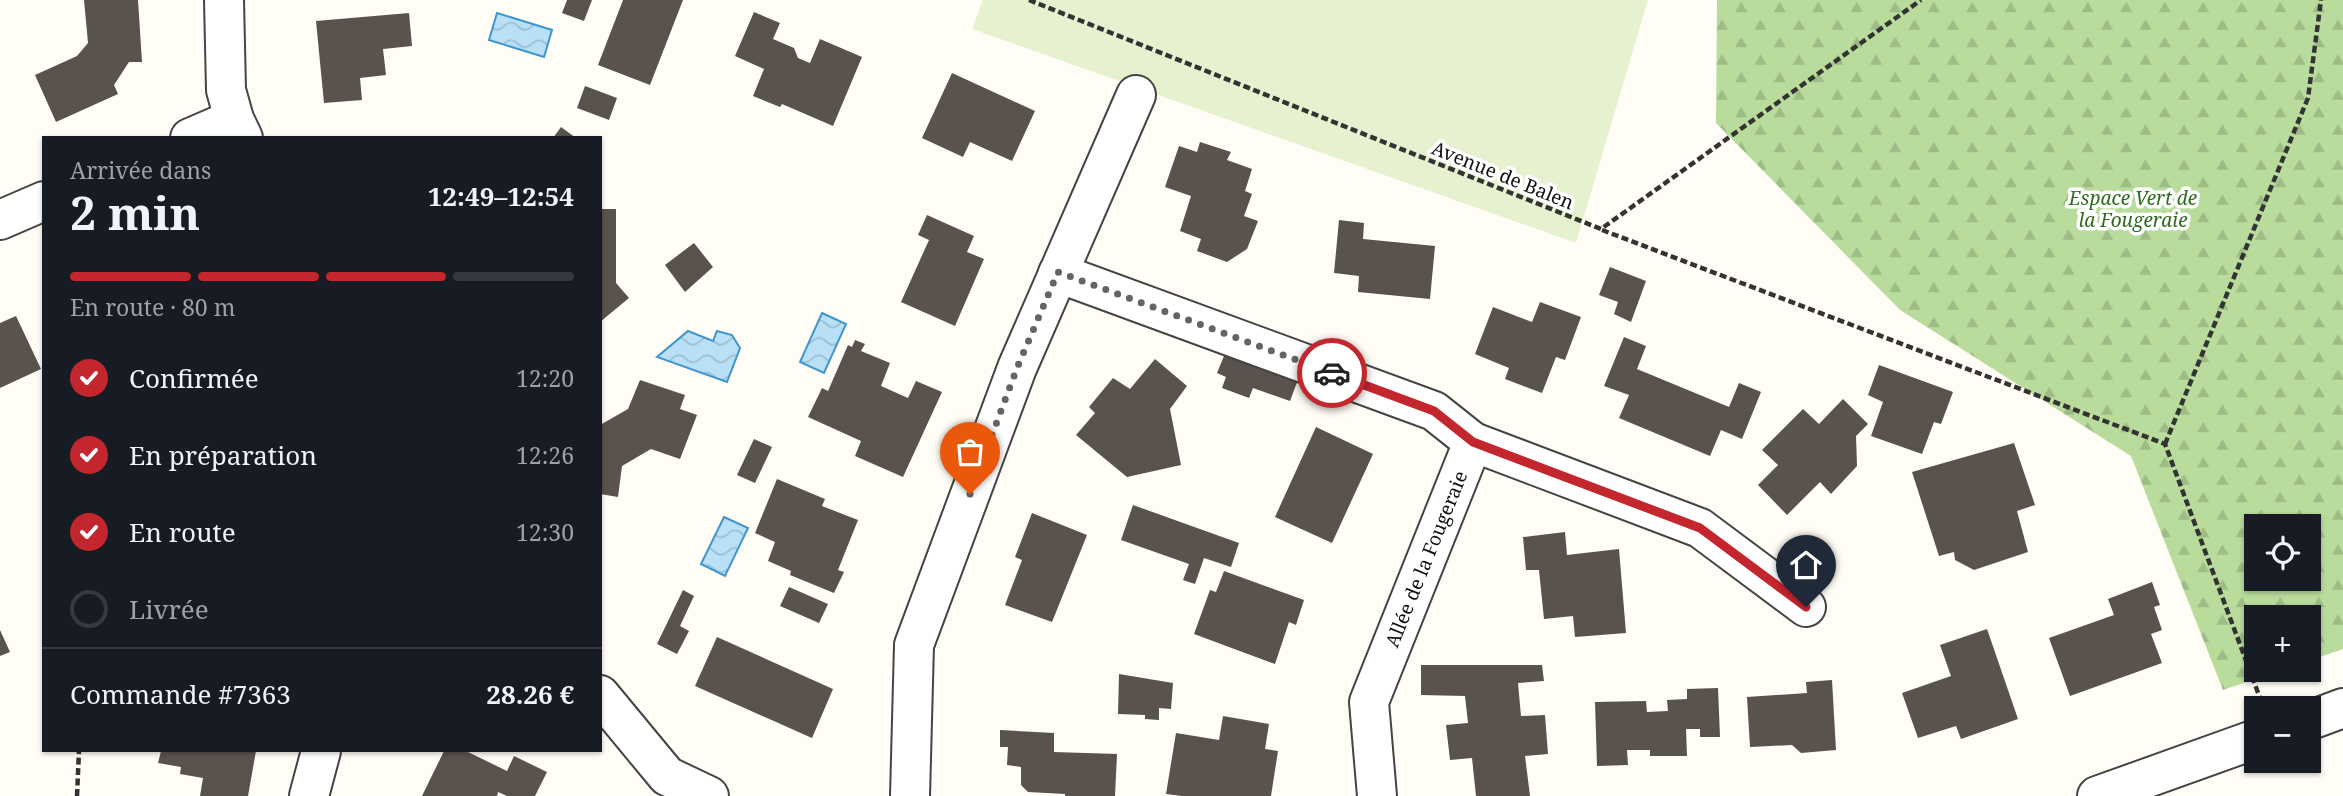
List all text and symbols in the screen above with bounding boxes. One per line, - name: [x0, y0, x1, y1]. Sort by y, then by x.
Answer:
- street label: Avenue de Balen: [1428, 135, 1578, 215]
- text: Arrivée dans: [70, 154, 211, 186]
- text: 12:49–12:54: [428, 178, 574, 214]
- text: 2 min: [70, 181, 200, 243]
- park label: Espace Vert de la Fougeraie: [2068, 185, 2197, 233]
- text: En route · 80 m: [70, 291, 235, 323]
- courier: [1297, 338, 1367, 408]
- icon: car: [1313, 354, 1351, 392]
- icon: check: [70, 359, 108, 397]
- text: Confirmée: [129, 360, 259, 396]
- text: 12:20: [516, 362, 574, 394]
- pin: [940, 422, 1000, 494]
- icon: bag: [951, 433, 989, 471]
- icon: check: [70, 436, 108, 474]
- text: En préparation: [129, 437, 317, 473]
- text: 12:26: [516, 439, 574, 471]
- street label: Allée de la Fougeraie: [1379, 467, 1473, 651]
- icon: check: [70, 513, 108, 551]
- text: En route: [129, 514, 236, 550]
- map controls: [2244, 514, 2321, 773]
- button: locate: [2244, 514, 2321, 591]
- text: 12:30: [516, 516, 574, 548]
- pin: [1776, 535, 1836, 607]
- icon: home: [1787, 546, 1825, 584]
- text: Livrée: [129, 591, 209, 627]
- button: +: [2244, 605, 2321, 682]
- text: Commande #7363: [70, 676, 291, 712]
- text: 28.26 €: [486, 676, 574, 712]
- button: −: [2244, 696, 2321, 773]

